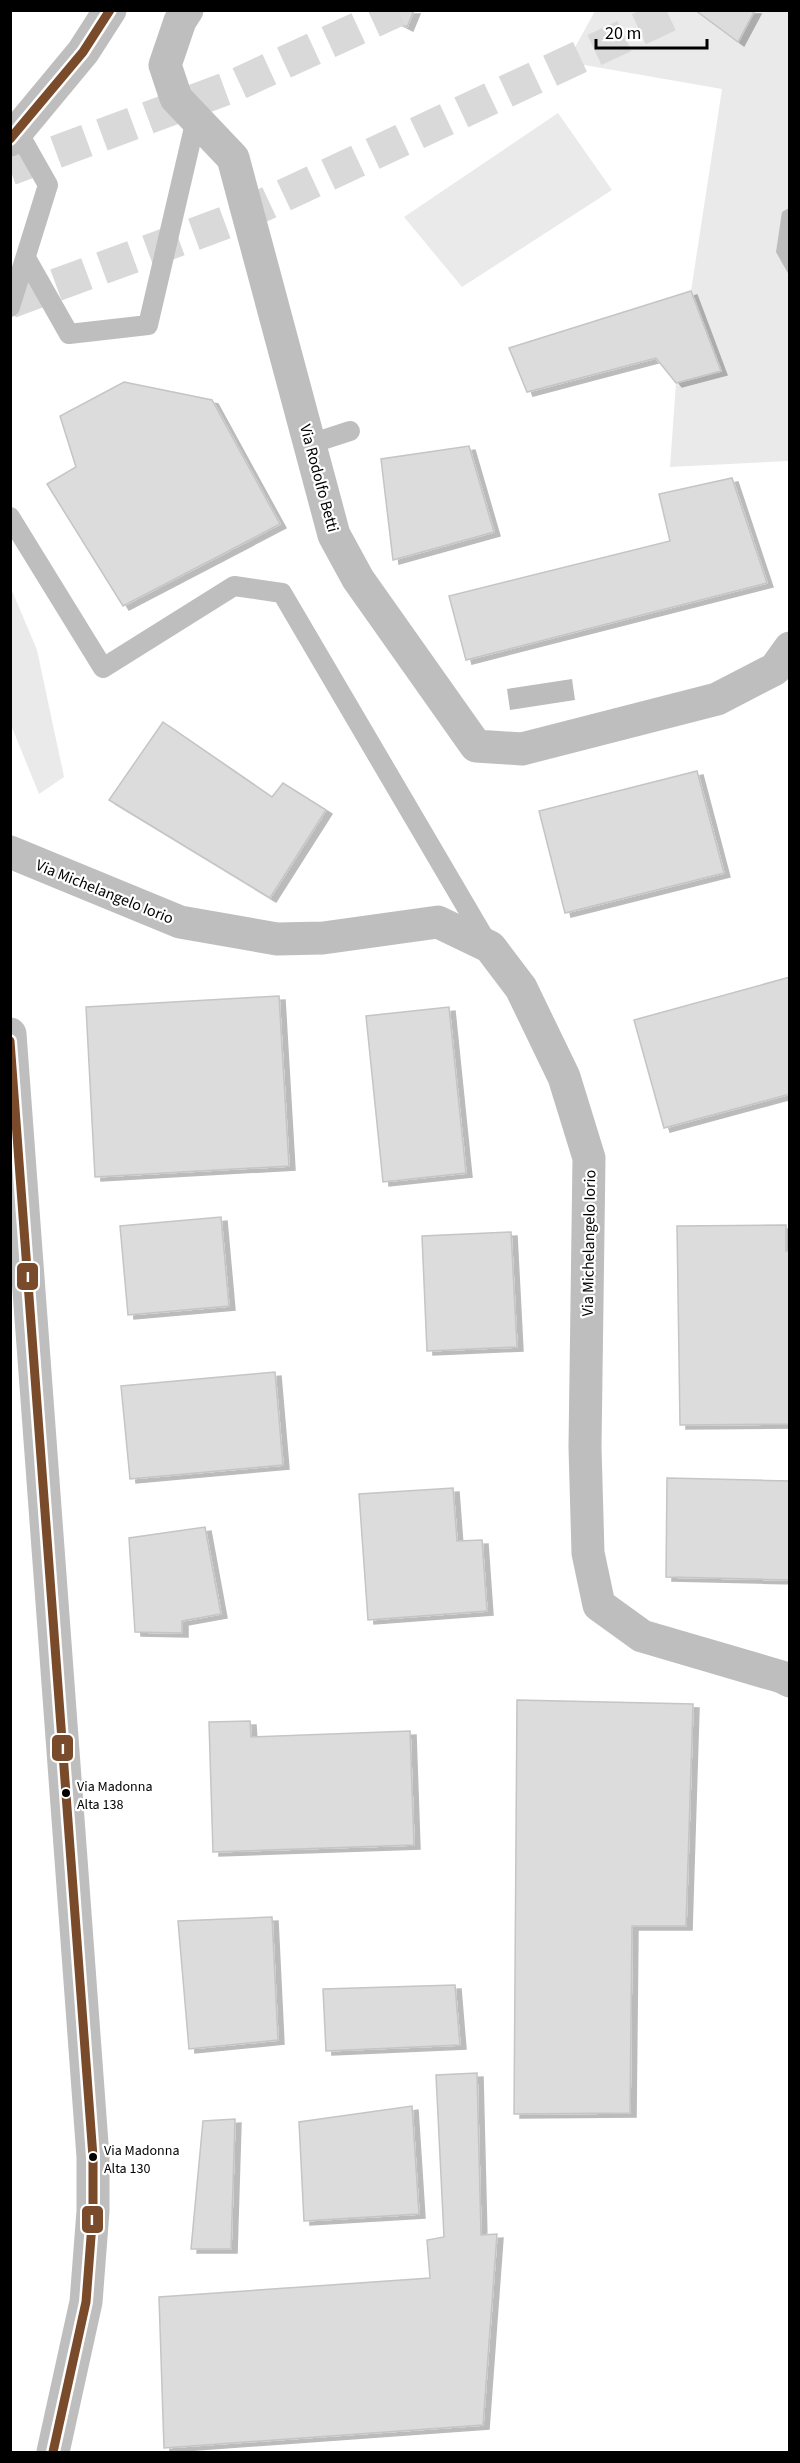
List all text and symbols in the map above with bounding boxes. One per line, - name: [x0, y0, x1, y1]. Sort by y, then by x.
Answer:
- scale bar: [596, 12, 707, 50]
- text: 20 m: [605, 21, 641, 46]
- street label: Via Rodolfo Betti: [294, 422, 344, 535]
- street label: Via Michelangelo Iorio: [33, 854, 177, 930]
- street label: Via Michelangelo Iorio: [577, 1170, 601, 1317]
- line badge: I: [16, 1262, 39, 1291]
- text: I: [26, 1266, 30, 1288]
- line badge: I: [51, 1734, 74, 1762]
- text: I: [61, 1738, 65, 1760]
- place label: Via Madonna Alta 138: [77, 1777, 152, 1815]
- marker: Via Madonna Alta 138: [60, 1787, 72, 1799]
- place label: Via Madonna Alta 130: [104, 2141, 179, 2179]
- marker: Via Madonna Alta 130: [87, 2151, 99, 2163]
- line badge: I: [81, 2205, 104, 2234]
- text: I: [90, 2209, 94, 2231]

